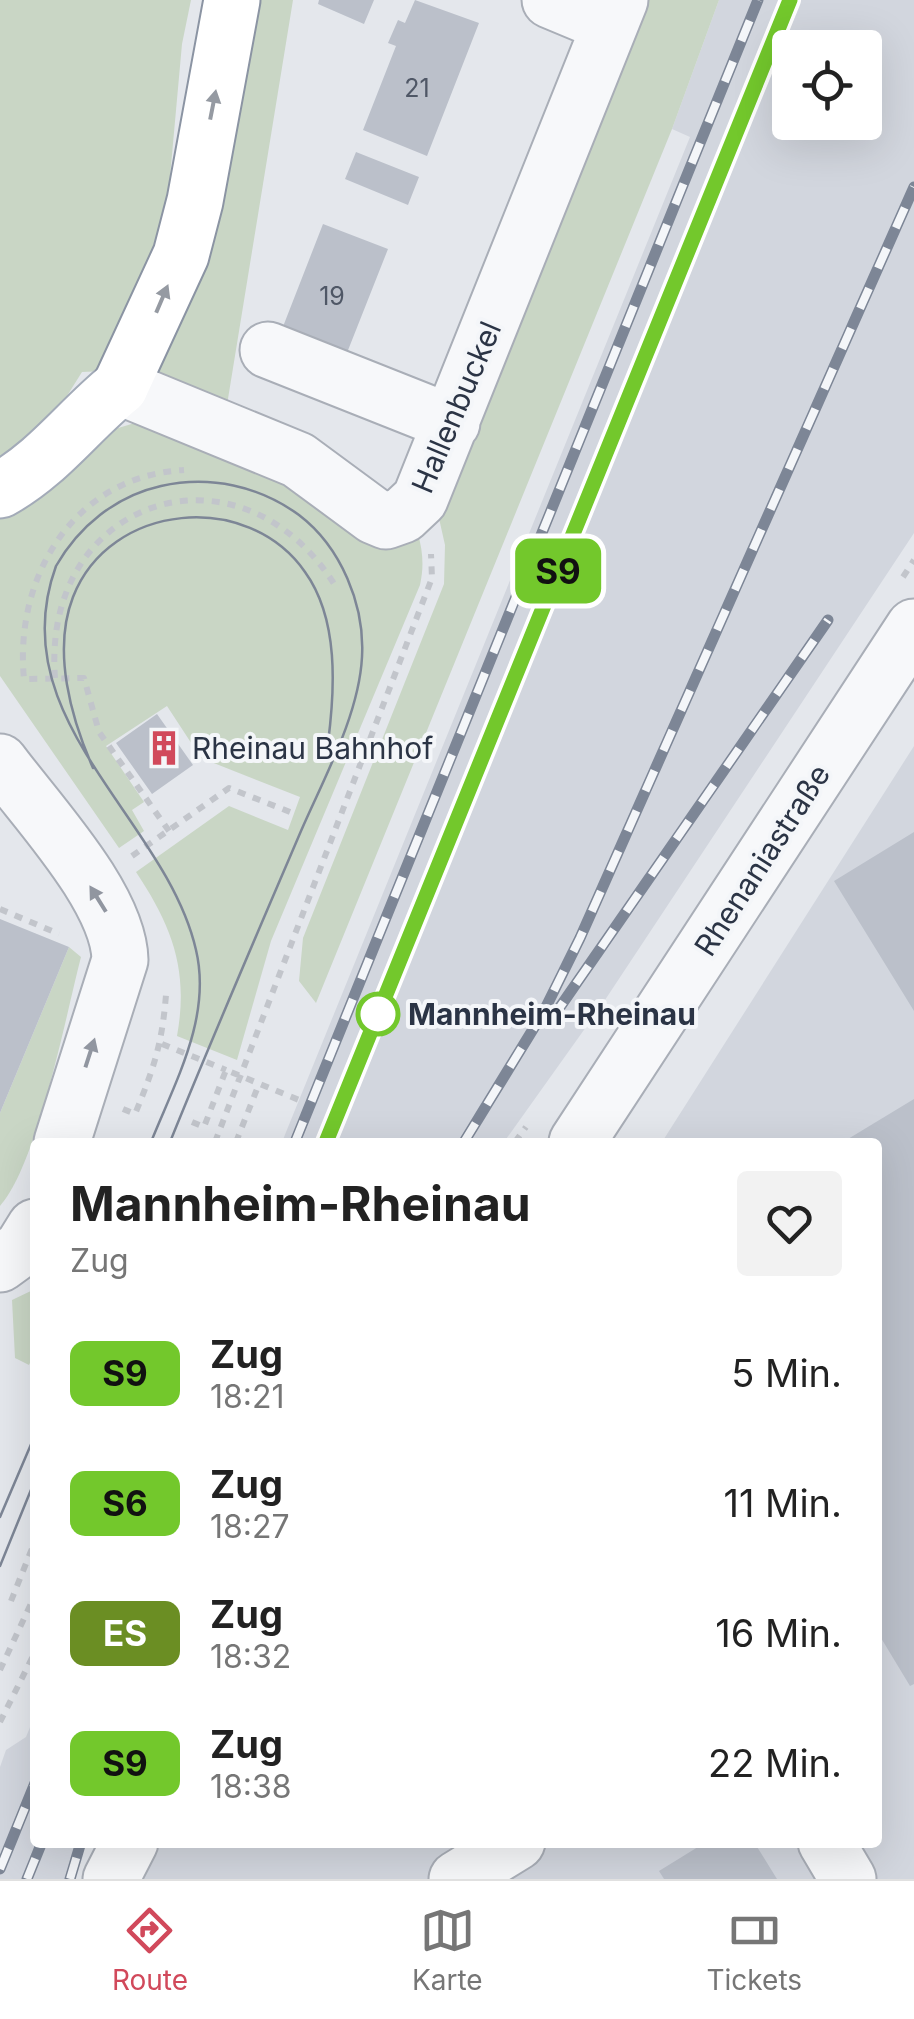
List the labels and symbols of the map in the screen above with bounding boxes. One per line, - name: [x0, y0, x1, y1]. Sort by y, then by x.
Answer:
- house number: 21: [404, 73, 430, 103]
- one-way arrow: [206, 89, 221, 120]
- house number: 19: [319, 281, 345, 311]
- one-way arrow: [155, 284, 171, 314]
- street label: Hallenbuckel: [404, 316, 508, 498]
- line badge: S9: [513, 538, 603, 604]
- building icon: Rheinau Bahnhof: [145, 729, 183, 767]
- place label: Rheinau Bahnhof: [192, 730, 433, 766]
- street label: Rhenaniastraße: [687, 758, 837, 962]
- one-way arrow: [90, 885, 108, 912]
- marker: Mannheim-Rheinau: [357, 993, 399, 1035]
- place label: Mannheim-Rheinau: [408, 996, 696, 1032]
- one-way arrow: [83, 1038, 98, 1068]

